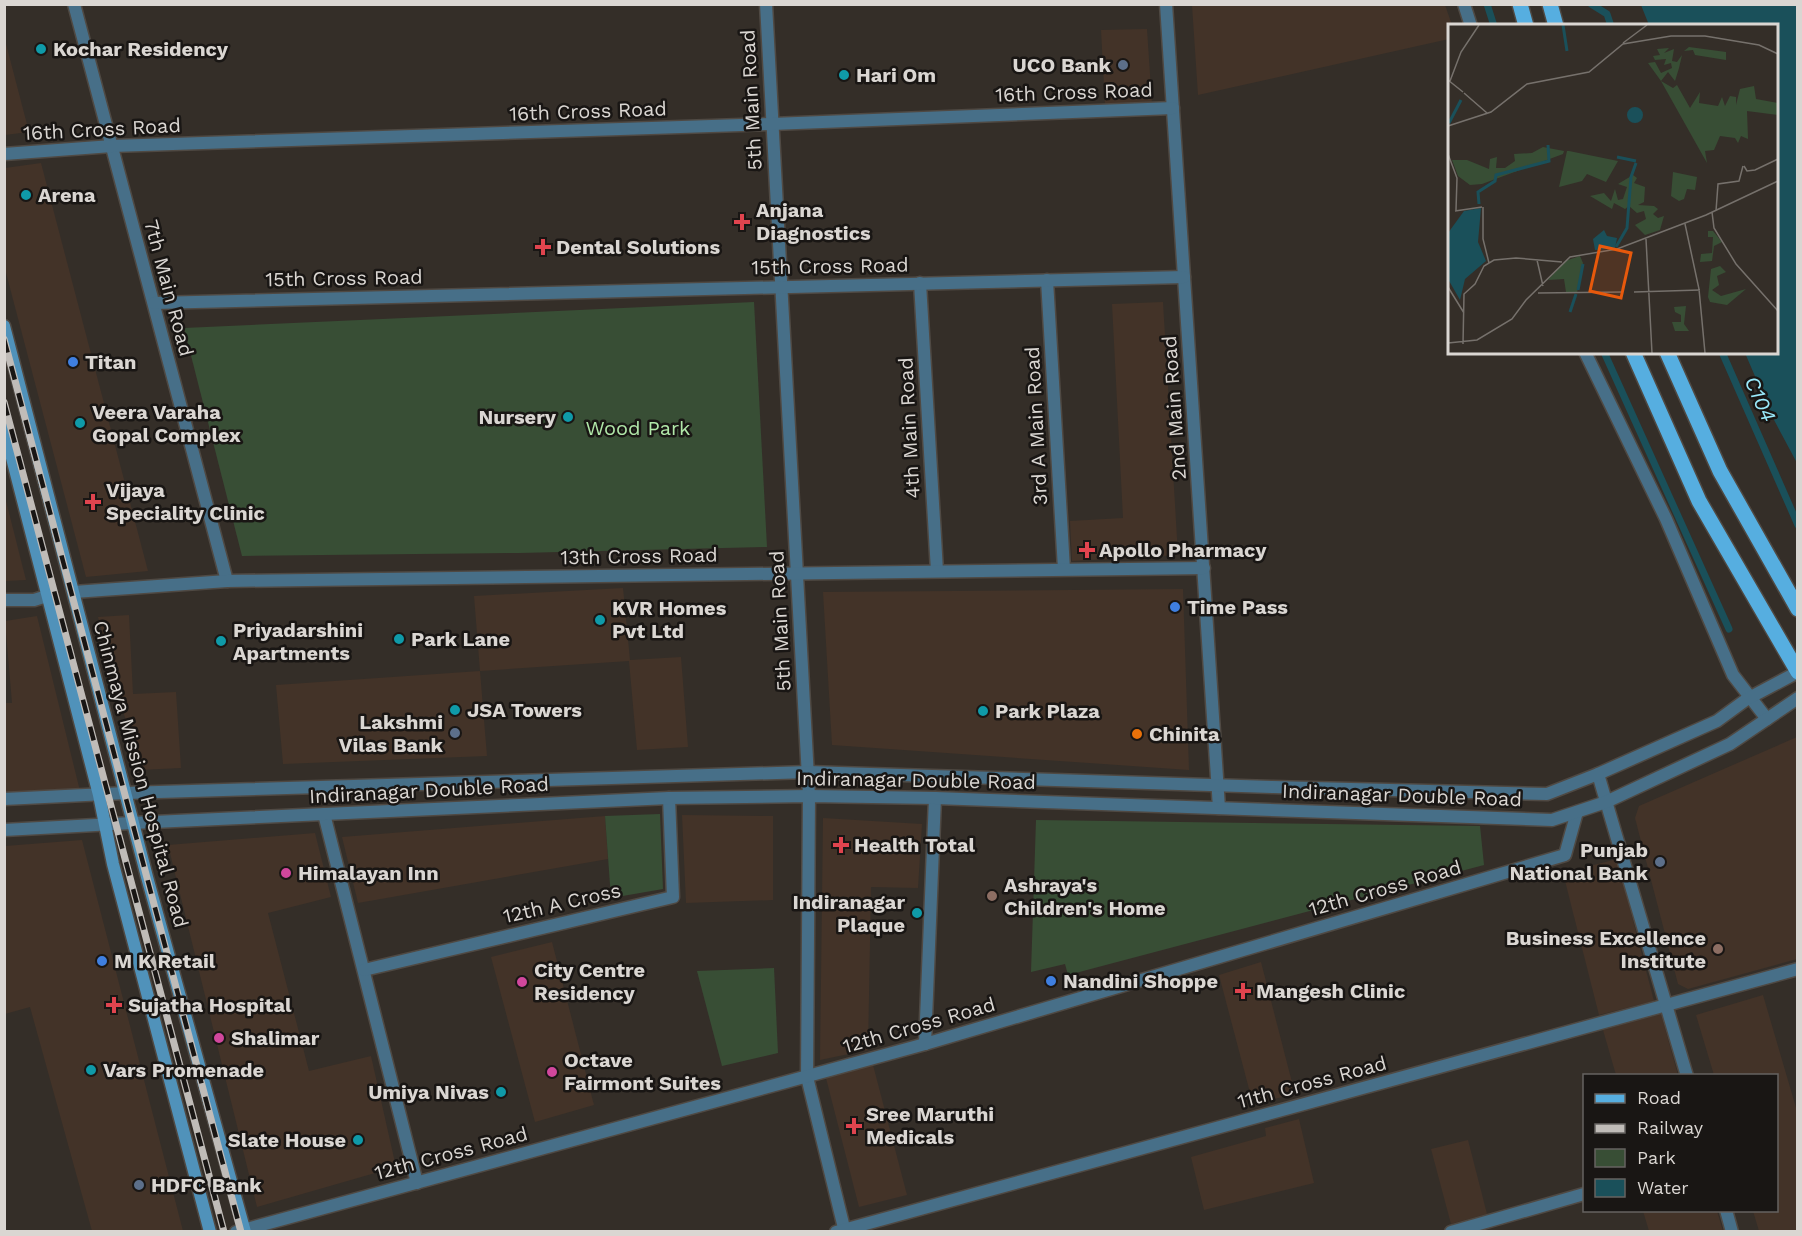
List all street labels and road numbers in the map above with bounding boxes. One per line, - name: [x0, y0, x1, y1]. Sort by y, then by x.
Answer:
- street label: 5th Main Road: [735, 29, 767, 171]
- street label: 16th Cross Road: [995, 77, 1153, 107]
- street label: 16th Cross Road: [509, 96, 667, 126]
- street label: 16th Cross Road: [23, 113, 181, 145]
- street label: 7th Main Road: [139, 217, 199, 359]
- street label: 15th Cross Road: [751, 253, 909, 279]
- street label: 15th Cross Road: [265, 265, 423, 291]
- street label: 2nd Main Road: [1157, 335, 1191, 481]
- street label: 3rd A Main Road: [1020, 346, 1052, 506]
- street label: 4th Main Road: [893, 357, 925, 499]
- street label: 13th Cross Road: [560, 543, 718, 569]
- street label: 5th Main Road: [764, 550, 796, 692]
- street label: Chinmaya Mission Hospital Road: [88, 618, 194, 930]
- street label: Indiranagar Double Road: [796, 766, 1036, 794]
- street label: Indiranagar Double Road: [309, 772, 549, 808]
- street label: Indiranagar Double Road: [1282, 779, 1522, 811]
- street label: 12th Cross Road: [1306, 855, 1464, 921]
- street label: 12th A Cross: [501, 878, 623, 928]
- street label: 12th Cross Road: [840, 992, 998, 1058]
- street label: 11th Cross Road: [1235, 1051, 1389, 1113]
- street label: 12th Cross Road: [372, 1121, 530, 1185]

